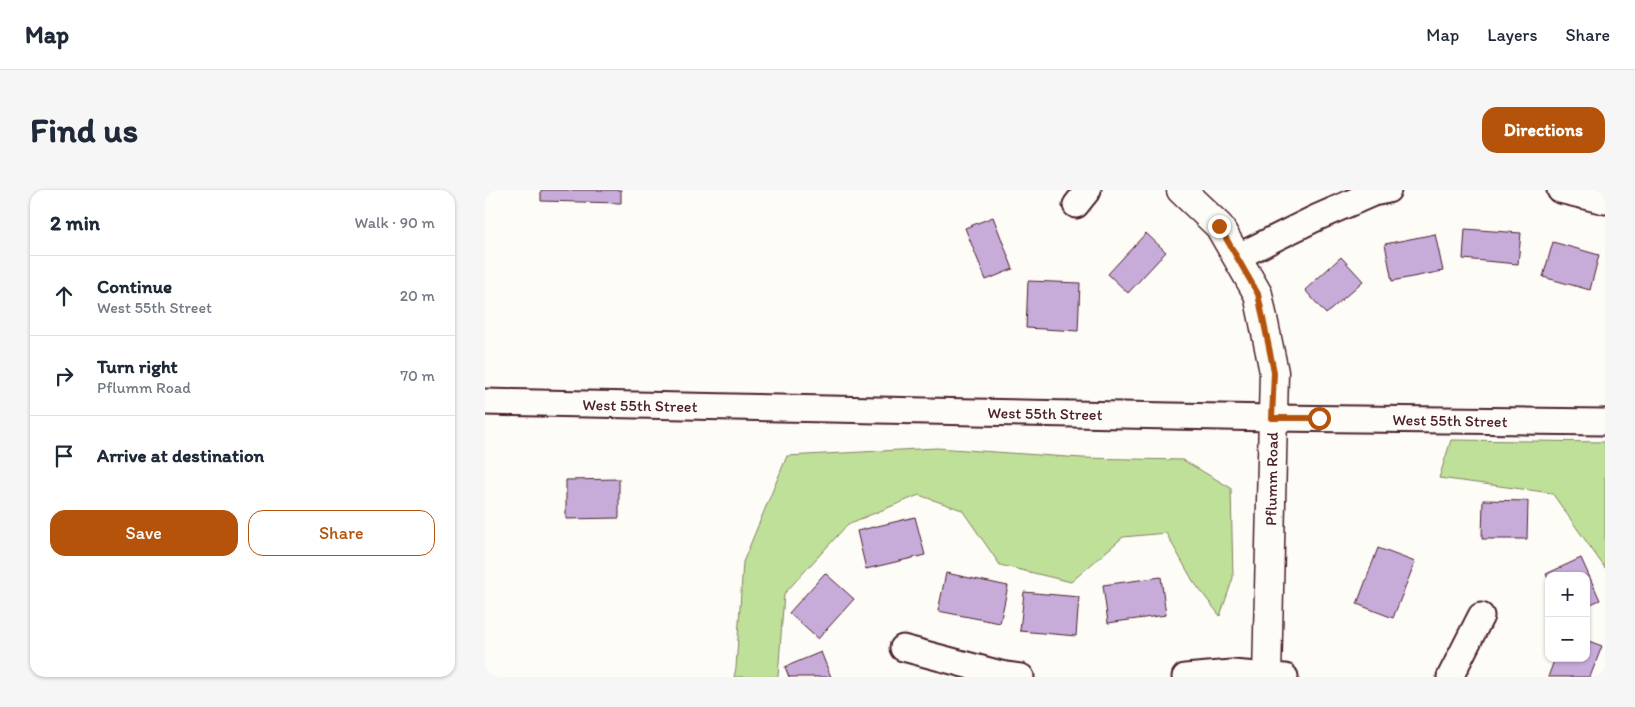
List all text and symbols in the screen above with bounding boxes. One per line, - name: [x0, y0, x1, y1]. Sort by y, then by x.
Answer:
- text: Map: [25, 20, 69, 49]
- text: Map: [1426, 24, 1459, 46]
- text: Layers: [1487, 24, 1537, 46]
- text: Share: [1565, 24, 1610, 46]
- button: Directions: [1482, 107, 1605, 153]
- text: Find us: [30, 109, 138, 151]
- text: 2 min: [50, 210, 100, 235]
- text: Walk · 90 m: [355, 213, 435, 232]
- route end: [1208, 215, 1231, 238]
- text: Continue: [97, 275, 172, 298]
- icon: ahead: [50, 282, 78, 310]
- text: 20 m: [400, 286, 435, 305]
- text: West 55th Street: [97, 298, 212, 317]
- text: Turn right: [97, 355, 178, 378]
- icon: right: [50, 362, 78, 390]
- text: 70 m: [400, 366, 435, 385]
- text: Pflumm Road: [97, 378, 191, 397]
- street label: West 55th Street: [582, 395, 698, 416]
- street label: West 55th Street: [987, 403, 1103, 424]
- route start: [1308, 407, 1331, 430]
- street label: West 55th Street: [1392, 410, 1508, 431]
- street label: Pflumm Road: [1261, 432, 1282, 526]
- icon: arrive: [50, 442, 78, 470]
- text: Arrive at destination: [97, 444, 264, 467]
- button: Save: [50, 510, 238, 556]
- button: Share: [248, 510, 435, 556]
- map controls: [1545, 572, 1590, 662]
- button: +: [1545, 572, 1590, 617]
- button: −: [1545, 617, 1590, 662]

